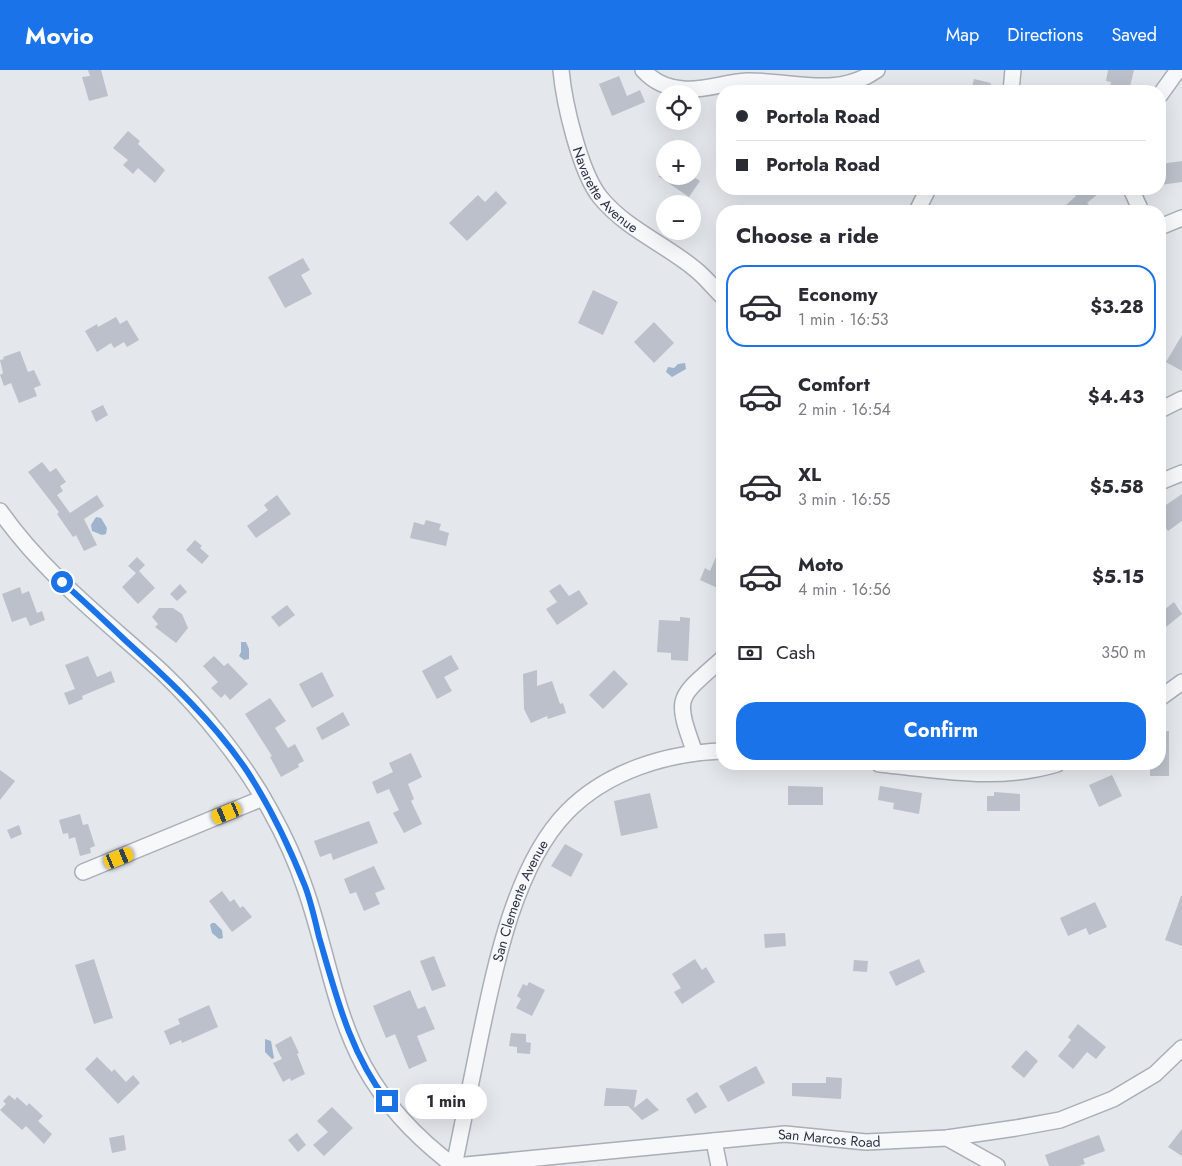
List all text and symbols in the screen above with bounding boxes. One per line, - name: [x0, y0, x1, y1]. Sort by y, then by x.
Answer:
- text: Movio: [25, 18, 94, 53]
- text: Map: [946, 22, 979, 48]
- text: Directions: [1007, 22, 1083, 48]
- text: Saved: [1111, 22, 1157, 48]
- map controls: [656, 85, 701, 240]
- button: locate: [656, 85, 701, 130]
- text: Portola Road: [766, 103, 880, 130]
- button: +: [656, 140, 701, 185]
- street label: Navarette Avenue: [568, 144, 642, 238]
- text: Portola Road: [766, 151, 880, 178]
- button: −: [656, 195, 701, 240]
- text: Choose a ride: [736, 219, 879, 251]
- text: Economy: [798, 281, 878, 308]
- icon: car: [738, 284, 783, 329]
- text: $3.28: [1090, 293, 1144, 320]
- text: 1 min · 16:53: [798, 308, 888, 331]
- text: Comfort: [798, 371, 870, 398]
- icon: car: [738, 374, 783, 419]
- text: $4.43: [1088, 383, 1144, 410]
- text: 2 min · 16:54: [798, 398, 891, 421]
- text: XL: [798, 461, 821, 488]
- icon: car: [738, 464, 783, 509]
- text: $5.58: [1090, 473, 1144, 500]
- text: 3 min · 16:55: [798, 488, 890, 511]
- text: Moto: [798, 551, 843, 578]
- icon: car: [738, 554, 783, 599]
- text: $5.15: [1092, 563, 1144, 590]
- route start: [51, 571, 73, 593]
- text: 4 min · 16:56: [798, 578, 891, 601]
- icon: cash: [736, 639, 764, 667]
- text: Cash: [776, 639, 816, 666]
- text: 350 m: [1101, 641, 1146, 664]
- button: Confirm: [736, 702, 1146, 760]
- car: [210, 800, 243, 826]
- street label: San Clemente Avenue: [487, 836, 553, 964]
- car: [102, 845, 135, 871]
- callout: 1 min: [404, 1084, 487, 1118]
- route end: [376, 1090, 398, 1112]
- text: 1 min: [426, 1090, 466, 1113]
- street label: San Marcos Road: [777, 1124, 881, 1152]

